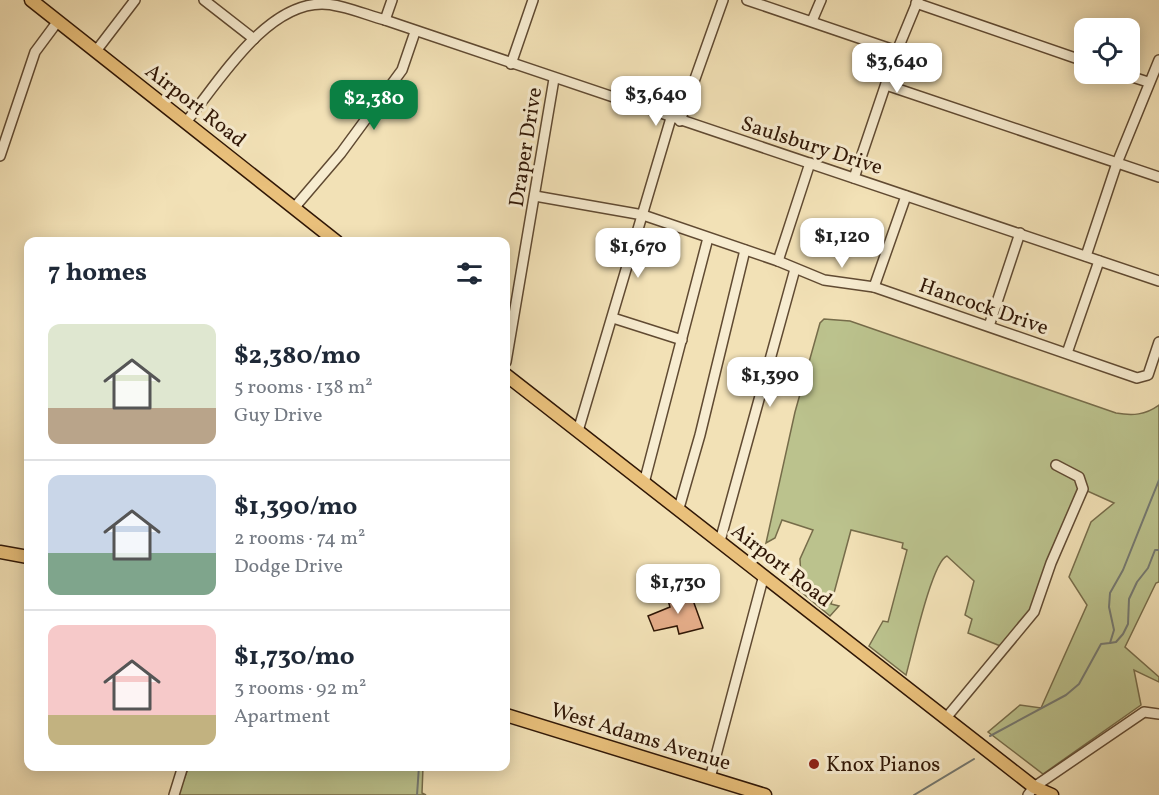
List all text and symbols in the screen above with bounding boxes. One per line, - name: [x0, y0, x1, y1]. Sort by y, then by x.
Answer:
- map controls: [1074, 18, 1140, 84]
- button: locate: [1074, 18, 1140, 84]
- pin: $3,640: [848, 43, 946, 94]
- text: $3,640: [866, 48, 928, 76]
- street label: Airport Road: [139, 58, 252, 155]
- pin: $3,640: [607, 76, 705, 127]
- pin: $2,380: [325, 80, 423, 131]
- text: $3,640: [625, 81, 687, 109]
- text: $2,380: [344, 85, 404, 113]
- street label: Draper Drive: [503, 85, 550, 209]
- street label: Saulsbury Drive: [737, 110, 886, 183]
- pin: $1,120: [793, 218, 891, 269]
- text: $1,120: [814, 223, 870, 251]
- pin: $1,670: [589, 228, 687, 279]
- text: $1,670: [609, 233, 667, 261]
- text: 7 homes: [48, 255, 147, 291]
- icon: filters: [453, 257, 486, 290]
- street label: Hancock Drive: [915, 272, 1052, 343]
- text: $2,380/mo: [234, 338, 361, 374]
- icon: home: [96, 348, 168, 420]
- pin: $1,390: [721, 357, 819, 408]
- text: $1,390: [741, 362, 799, 390]
- text: 5 rooms · 138 m²: [234, 374, 373, 402]
- text: Guy Drive: [234, 402, 322, 430]
- text: $1,390/mo: [234, 489, 357, 525]
- icon: home: [96, 499, 168, 571]
- street label: Airport Road: [725, 518, 838, 615]
- text: 2 rooms · 74 m²: [234, 525, 365, 553]
- text: Dodge Drive: [234, 553, 343, 581]
- pin: $1,730: [629, 564, 727, 615]
- text: $1,730: [650, 569, 706, 597]
- text: $1,730/mo: [234, 639, 355, 675]
- icon: home: [96, 649, 168, 721]
- text: 3 rooms · 92 m²: [234, 675, 366, 703]
- street label: West Adams Avenue: [547, 696, 734, 779]
- text: Apartment: [234, 703, 330, 731]
- place label: Knox Pianos: [826, 751, 940, 780]
- marker: Knox Pianos: [807, 757, 821, 771]

